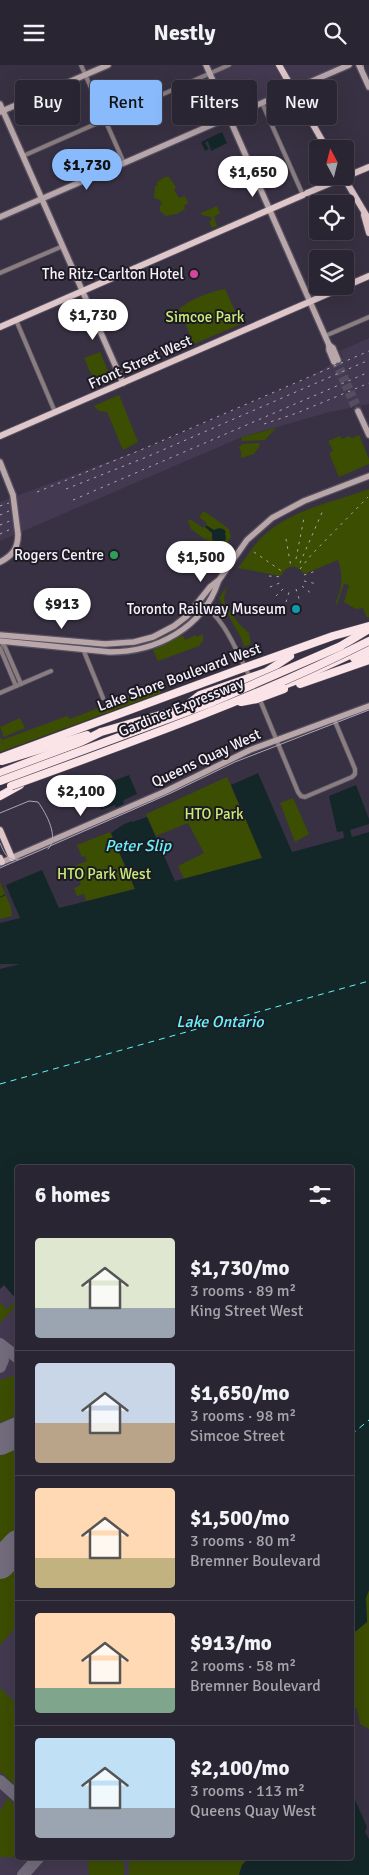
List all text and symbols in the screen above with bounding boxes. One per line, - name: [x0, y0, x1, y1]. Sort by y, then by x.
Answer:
- icon: menu: [20, 19, 48, 47]
- text: Nestly: [154, 19, 215, 46]
- icon: search: [321, 19, 349, 47]
- chip: Buy: [15, 80, 80, 125]
- chip: Rent: [90, 80, 162, 125]
- chip: Filters: [172, 80, 257, 125]
- chip: New: [267, 80, 337, 125]
- north arrow: [309, 140, 354, 185]
- map controls: [309, 140, 354, 295]
- pin: $1,730: [46, 149, 128, 191]
- text: $1,730: [63, 155, 111, 175]
- pin: $1,650: [212, 155, 294, 198]
- text: $1,650: [229, 162, 277, 182]
- button: locate: [309, 195, 354, 240]
- button: layers: [309, 250, 354, 295]
- place label: The Ritz-Carlton Hotel: [42, 265, 184, 283]
- marker: The Ritz-Carlton Hotel: [188, 268, 200, 280]
- pin: $1,730: [52, 299, 134, 341]
- text: $1,730: [69, 305, 117, 325]
- park label: Simcoe Park: [166, 308, 245, 326]
- street label: Front Street West: [86, 331, 194, 393]
- pin: $1,500: [160, 541, 242, 583]
- place label: Rogers Centre: [14, 546, 104, 564]
- text: $1,500: [177, 547, 225, 567]
- marker: Rogers Centre: [108, 549, 120, 561]
- pin: $913: [32, 587, 92, 630]
- text: $913: [45, 594, 79, 614]
- place label: Toronto Railway Museum: [127, 600, 286, 618]
- marker: Toronto Railway Museum: [290, 603, 302, 615]
- street label: Lake Shore Boulevard West: [95, 639, 263, 715]
- street label: Gardiner Expressway: [116, 674, 246, 740]
- street label: Queens Quay West: [149, 725, 263, 791]
- pin: $2,100: [40, 775, 122, 817]
- text: $2,100: [57, 781, 105, 801]
- park label: HTO Park: [184, 805, 244, 823]
- water label: Peter Slip: [105, 836, 172, 856]
- park label: HTO Park West: [57, 865, 151, 883]
- water label: Lake Ontario: [176, 1012, 264, 1032]
- icon: filters: [306, 1181, 334, 1209]
- text: 6 homes: [35, 1182, 110, 1208]
- text: $1,730/mo: [190, 1255, 289, 1281]
- icon: home: [75, 1258, 135, 1318]
- text: 3 rooms · 89 m²: [190, 1281, 296, 1301]
- text: King Street West: [190, 1301, 303, 1321]
- text: $1,650/mo: [190, 1380, 289, 1406]
- icon: home: [75, 1383, 135, 1443]
- text: 3 rooms · 98 m²: [190, 1406, 296, 1426]
- text: Simcoe Street: [190, 1426, 285, 1446]
- text: $1,500/mo: [190, 1505, 289, 1531]
- icon: home: [75, 1508, 135, 1568]
- text: 3 rooms · 80 m²: [190, 1531, 296, 1551]
- text: Bremner Boulevard: [190, 1551, 321, 1571]
- text: $913/mo: [190, 1630, 272, 1656]
- icon: home: [75, 1633, 135, 1693]
- text: 2 rooms · 58 m²: [190, 1656, 296, 1676]
- text: Bremner Boulevard: [190, 1676, 321, 1696]
- text: $2,100/mo: [190, 1755, 289, 1781]
- icon: home: [75, 1758, 135, 1818]
- text: 3 rooms · 113 m²: [190, 1781, 305, 1801]
- text: Queens Quay West: [190, 1801, 316, 1821]

